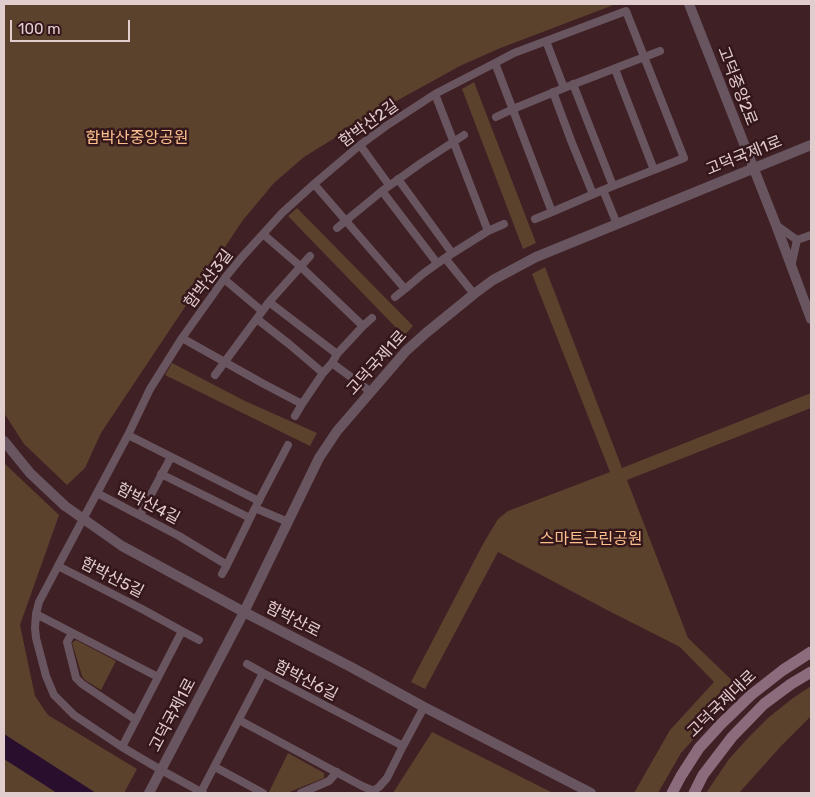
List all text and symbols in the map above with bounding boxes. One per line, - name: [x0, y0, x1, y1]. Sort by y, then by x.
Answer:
- scale bar: [12, 10, 132, 42]
- text: 100 m: [18, 20, 60, 38]
- street label: 고덕중앙2로: [713, 44, 761, 128]
- street label: 함박산2길: [336, 96, 402, 152]
- park label: 함박산중앙공원: [85, 128, 189, 148]
- street label: 고덕국제1로: [703, 132, 785, 180]
- street label: 함박산3길: [181, 246, 237, 312]
- street label: 고덕국제1로: [343, 327, 411, 399]
- street label: 함박산4길: [113, 479, 183, 529]
- park label: 스마트근린공원: [539, 529, 643, 549]
- street label: 함박산5길: [77, 554, 147, 602]
- street label: 함박산로: [262, 598, 324, 642]
- street label: 함박산6길: [271, 657, 341, 705]
- street label: 고덕국제대로: [684, 666, 760, 742]
- street label: 고덕국제1로: [146, 675, 200, 755]

